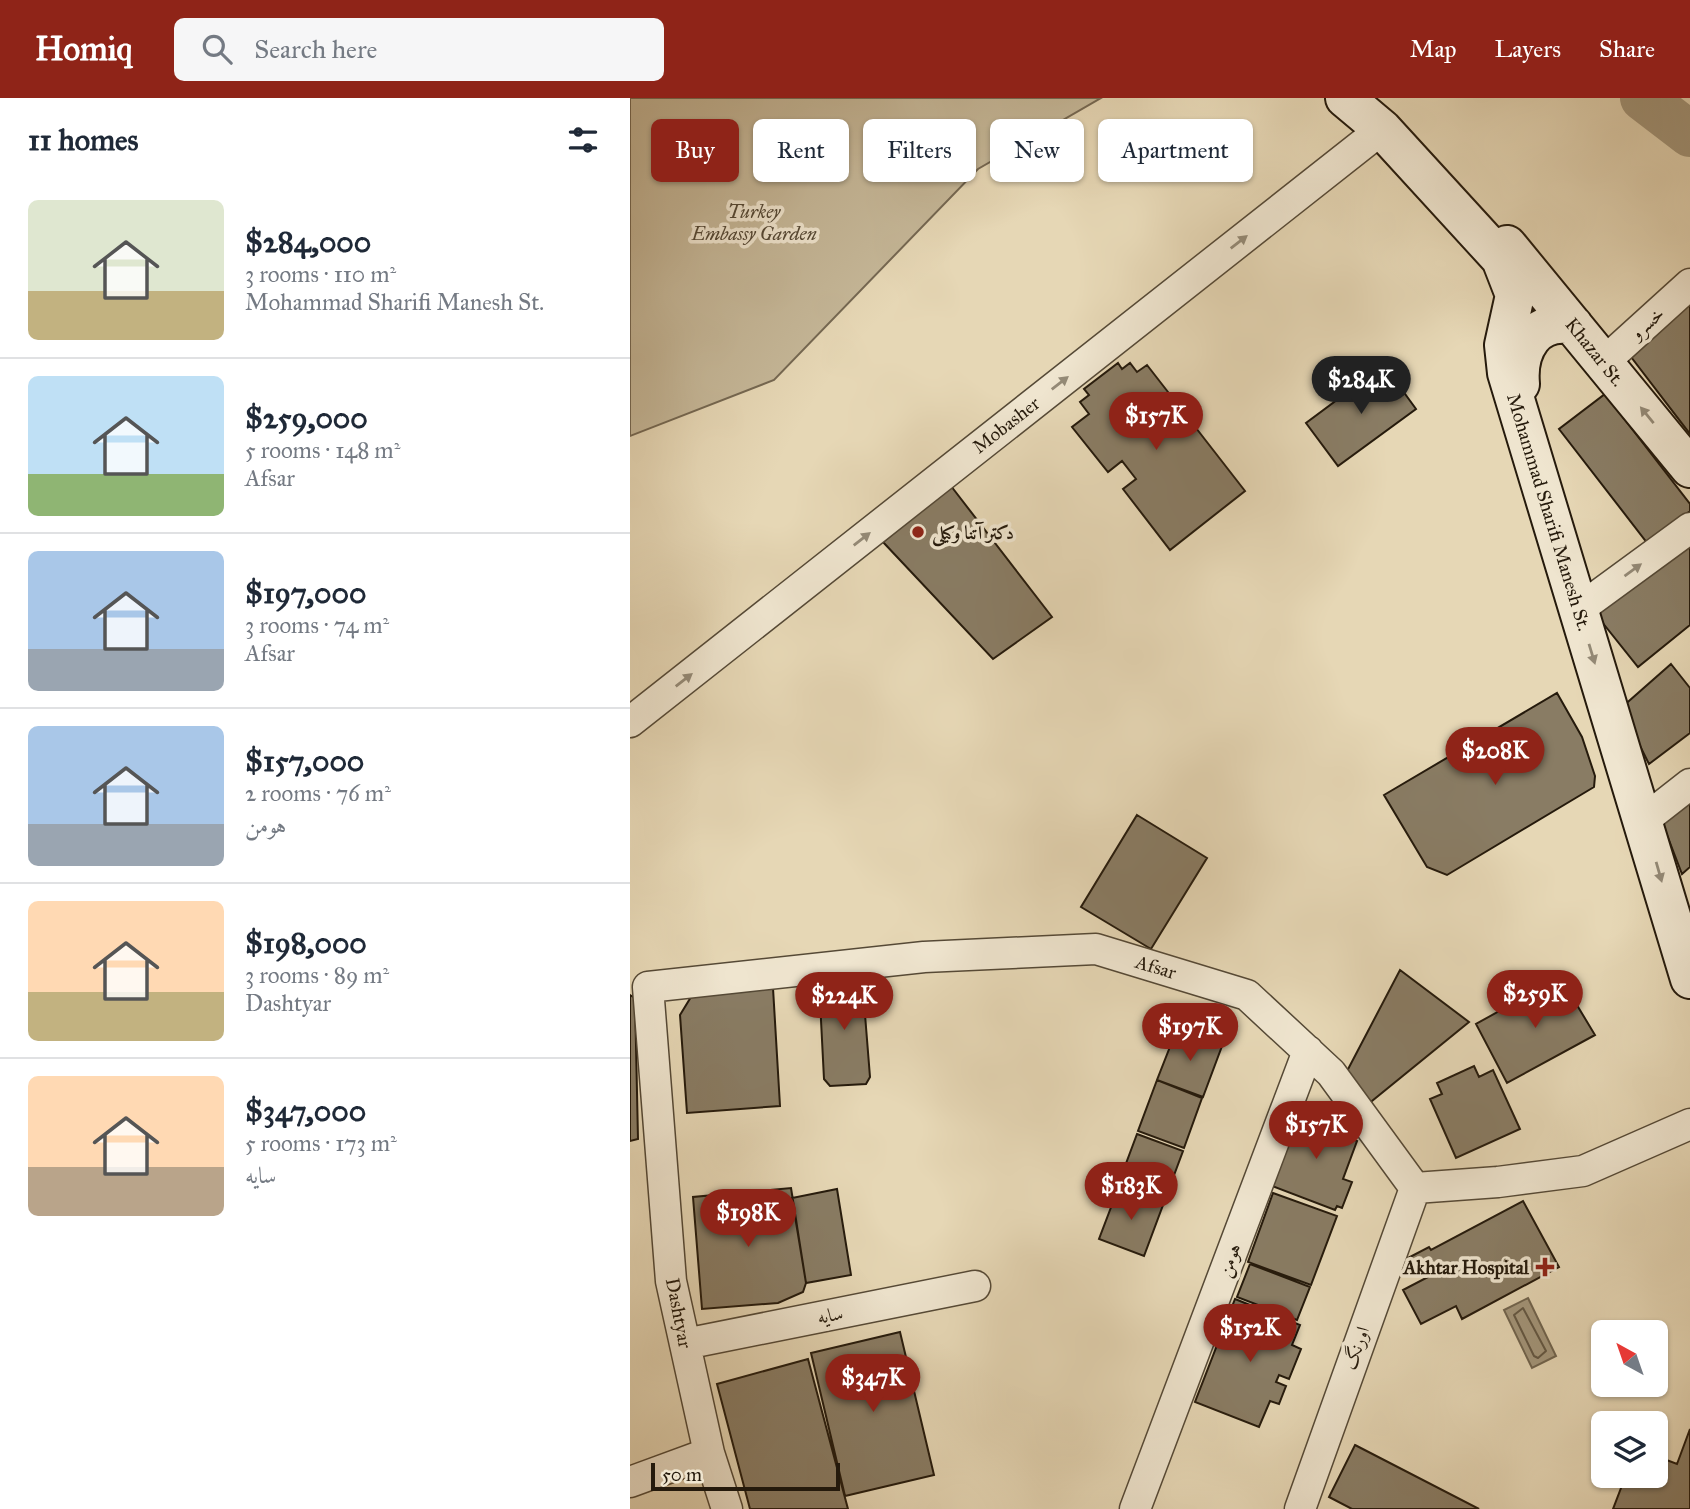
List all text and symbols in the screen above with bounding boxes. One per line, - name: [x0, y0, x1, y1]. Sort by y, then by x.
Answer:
- search box: [174, 18, 664, 81]
- text: Homiq: [35, 29, 132, 69]
- icon: search: [198, 30, 236, 68]
- text: Search here: [254, 33, 377, 65]
- text: Map: [1410, 34, 1457, 64]
- text: Layers: [1495, 34, 1561, 64]
- text: Share: [1599, 34, 1655, 64]
- chip: Buy: [651, 119, 739, 182]
- chip: Rent: [753, 119, 849, 182]
- chip: Filters: [863, 119, 976, 182]
- chip: New: [990, 119, 1084, 182]
- chip: Apartment: [1098, 119, 1253, 182]
- icon: filters: [564, 121, 602, 159]
- text: 11 homes: [28, 122, 139, 158]
- park label: Turkey Embassy Garden: [690, 200, 817, 245]
- text: $284,000: [245, 224, 371, 260]
- icon: home: [84, 228, 168, 312]
- one-way arrow: [1230, 235, 1247, 250]
- text: 3 rooms · 110 m²: [245, 260, 396, 288]
- text: Mohammad Sharifi Manesh St.: [245, 288, 544, 316]
- street label: خسرو: [1624, 302, 1669, 346]
- street label: Khazar St.: [1560, 313, 1630, 391]
- pin: $284K: [1312, 356, 1410, 416]
- text: $284K: [1328, 365, 1394, 393]
- one-way arrow: [1051, 376, 1069, 390]
- street label: Mohammad Sharifi Manesh St.: [1502, 390, 1596, 634]
- street label: Mobasher: [968, 391, 1045, 458]
- pin: $157K: [1107, 392, 1205, 452]
- text: $259,000: [245, 400, 368, 436]
- text: $157K: [1125, 401, 1187, 429]
- icon: home: [84, 404, 168, 488]
- one-way arrow: [1640, 406, 1655, 423]
- text: 5 rooms · 148 m²: [245, 436, 400, 464]
- text: Afsar: [245, 464, 295, 492]
- place label: دکتر آتنا وکیلی: [931, 521, 1014, 548]
- marker: دکتر آتنا وکیلی: [910, 524, 926, 540]
- one-way arrow: [854, 532, 871, 547]
- one-way arrow: [1624, 563, 1642, 577]
- text: $197,000: [245, 575, 367, 611]
- icon: home: [84, 579, 168, 663]
- text: 3 rooms · 74 m²: [245, 611, 389, 639]
- text: Afsar: [245, 639, 295, 667]
- one-way arrow: [1587, 644, 1598, 665]
- one-way arrow: [675, 673, 692, 688]
- pin: $208K: [1446, 728, 1544, 787]
- text: $208K: [1461, 736, 1529, 764]
- text: $157,000: [245, 743, 364, 779]
- icon: home: [84, 754, 168, 838]
- text: 2 rooms · 76 m²: [245, 779, 391, 807]
- text: هومن: [245, 811, 286, 839]
- one-way arrow: [1654, 861, 1665, 883]
- text: $198,000: [245, 925, 367, 961]
- icon: home: [84, 929, 168, 1013]
- street label: Afsar: [1132, 950, 1180, 984]
- text: 3 rooms · 89 m²: [245, 961, 389, 989]
- pin: $259K: [1486, 970, 1584, 1030]
- pin: $224K: [795, 972, 893, 1032]
- text: $259K: [1503, 979, 1567, 1007]
- text: $224K: [811, 981, 877, 1009]
- text: Dashtyar: [245, 989, 331, 1017]
- pin: $197K: [1141, 1004, 1239, 1063]
- text: $197K: [1158, 1012, 1222, 1040]
- text: $347,000: [245, 1093, 366, 1129]
- pin: $157K: [1267, 1102, 1365, 1161]
- icon: home: [84, 1104, 168, 1188]
- text: $157K: [1285, 1110, 1347, 1138]
- text: 5 rooms · 173 m²: [245, 1129, 397, 1157]
- text: سایه: [245, 1161, 276, 1189]
- pin: $183K: [1082, 1162, 1180, 1222]
- text: $183K: [1101, 1171, 1161, 1199]
- pin: $198K: [699, 1190, 797, 1249]
- text: $198K: [716, 1198, 780, 1226]
- street label: هومن: [1212, 1240, 1248, 1281]
- place label: Akhtar Hospital: [1402, 1256, 1530, 1280]
- marker: Akhtar Hospital: [1535, 1257, 1555, 1277]
- street label: Dashtyar: [661, 1276, 697, 1351]
- street label: سایه: [815, 1301, 845, 1330]
- pin: $152K: [1201, 1304, 1299, 1364]
- text: $152K: [1219, 1313, 1281, 1341]
- north arrow: [1591, 1320, 1668, 1396]
- map controls: [1591, 1320, 1668, 1488]
- street label: اورنگ: [1337, 1323, 1374, 1373]
- pin: $347K: [824, 1354, 922, 1414]
- text: $347K: [841, 1363, 905, 1391]
- button: layers: [1591, 1411, 1668, 1488]
- scale bar: [651, 1460, 840, 1492]
- text: 50 m: [662, 1463, 702, 1486]

